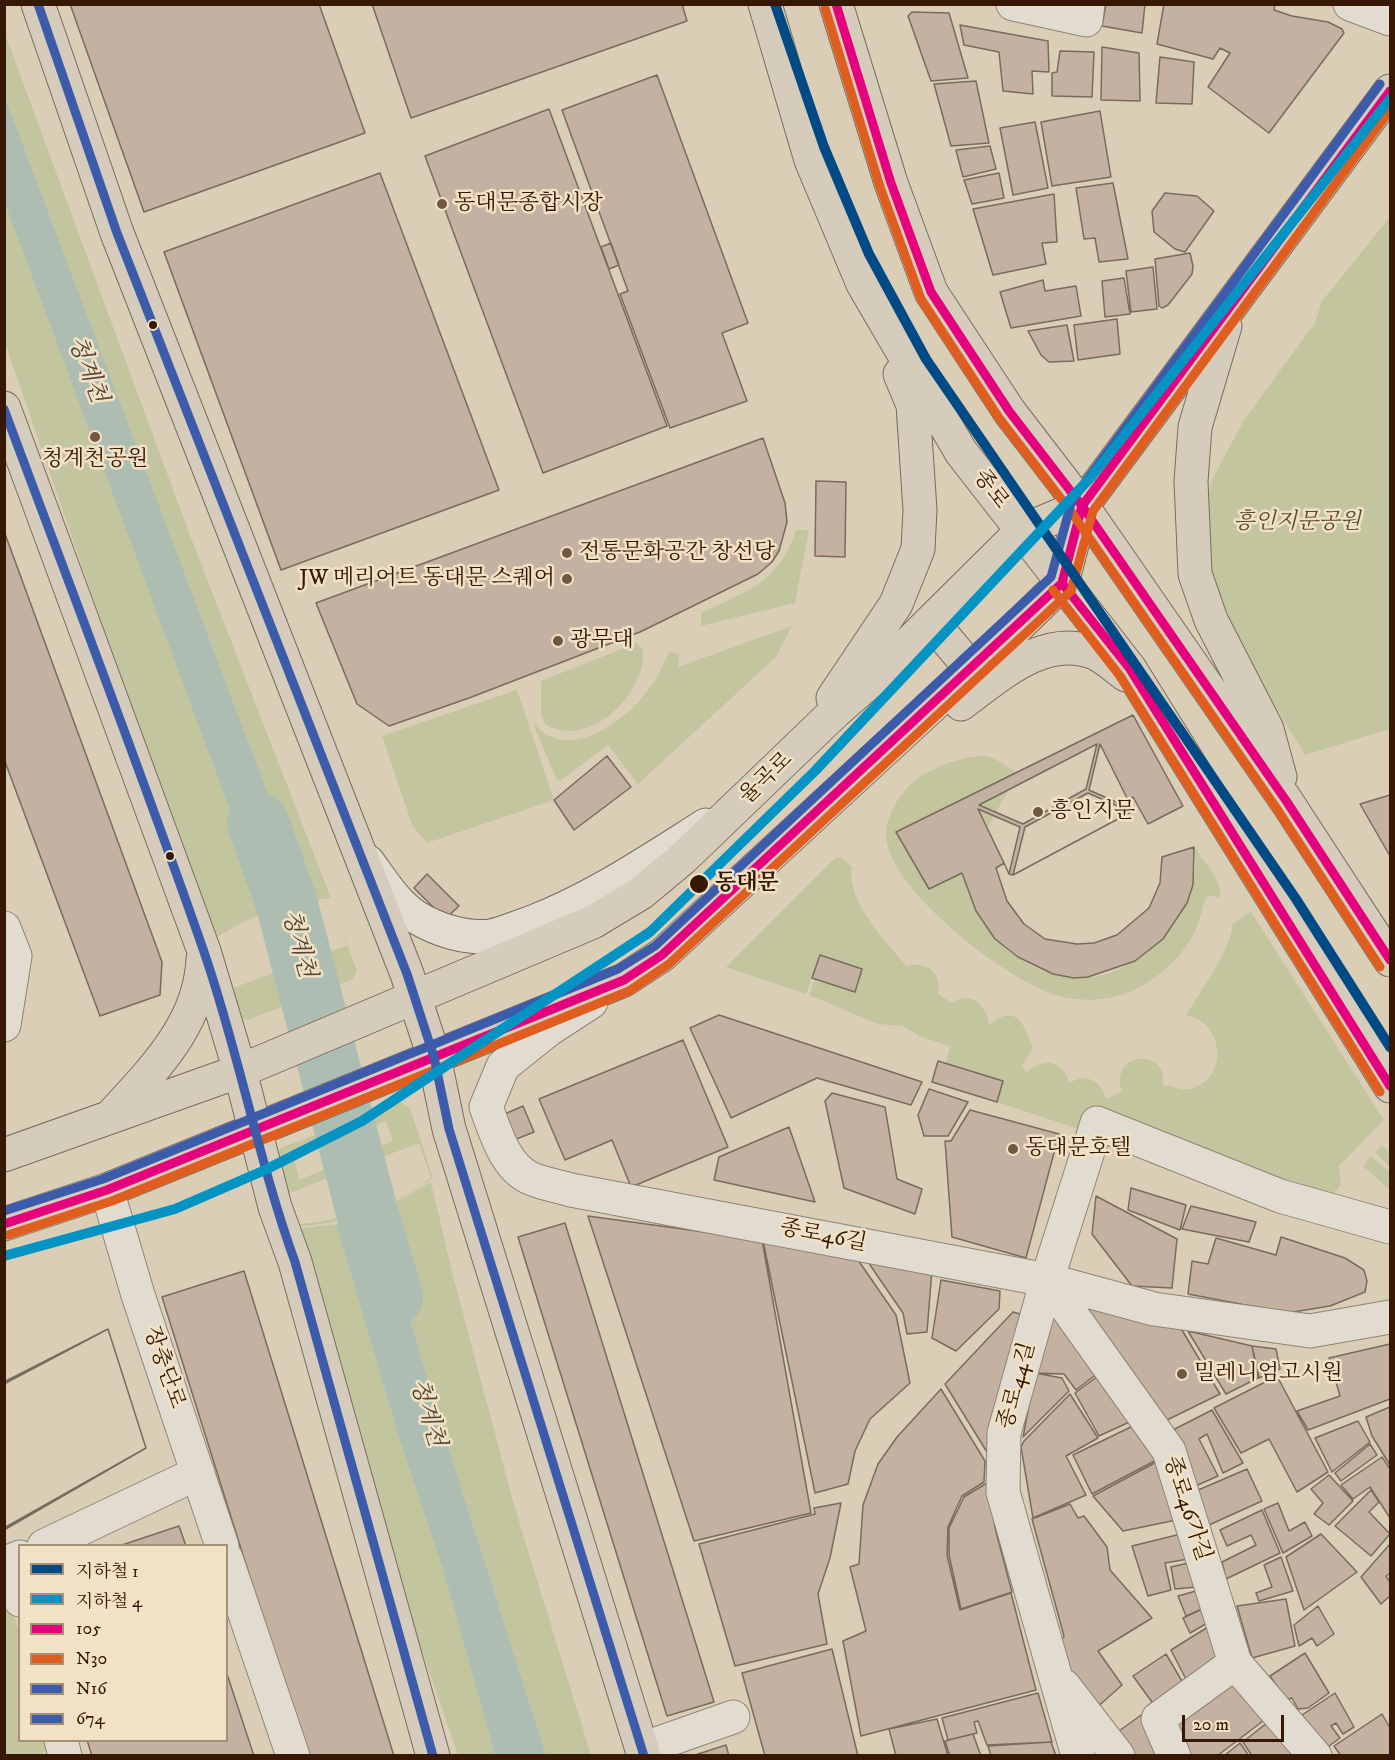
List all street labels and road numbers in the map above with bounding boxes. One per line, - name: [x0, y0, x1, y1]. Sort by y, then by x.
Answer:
- street label: 종로: [967, 465, 1013, 515]
- street label: 율곡로: [735, 747, 799, 811]
- street label: 종로46길: [777, 1216, 869, 1258]
- street label: 장충단로: [137, 1324, 189, 1412]
- street label: 종로44길: [994, 1340, 1042, 1432]
- street label: 종로46가길: [1157, 1453, 1215, 1565]

